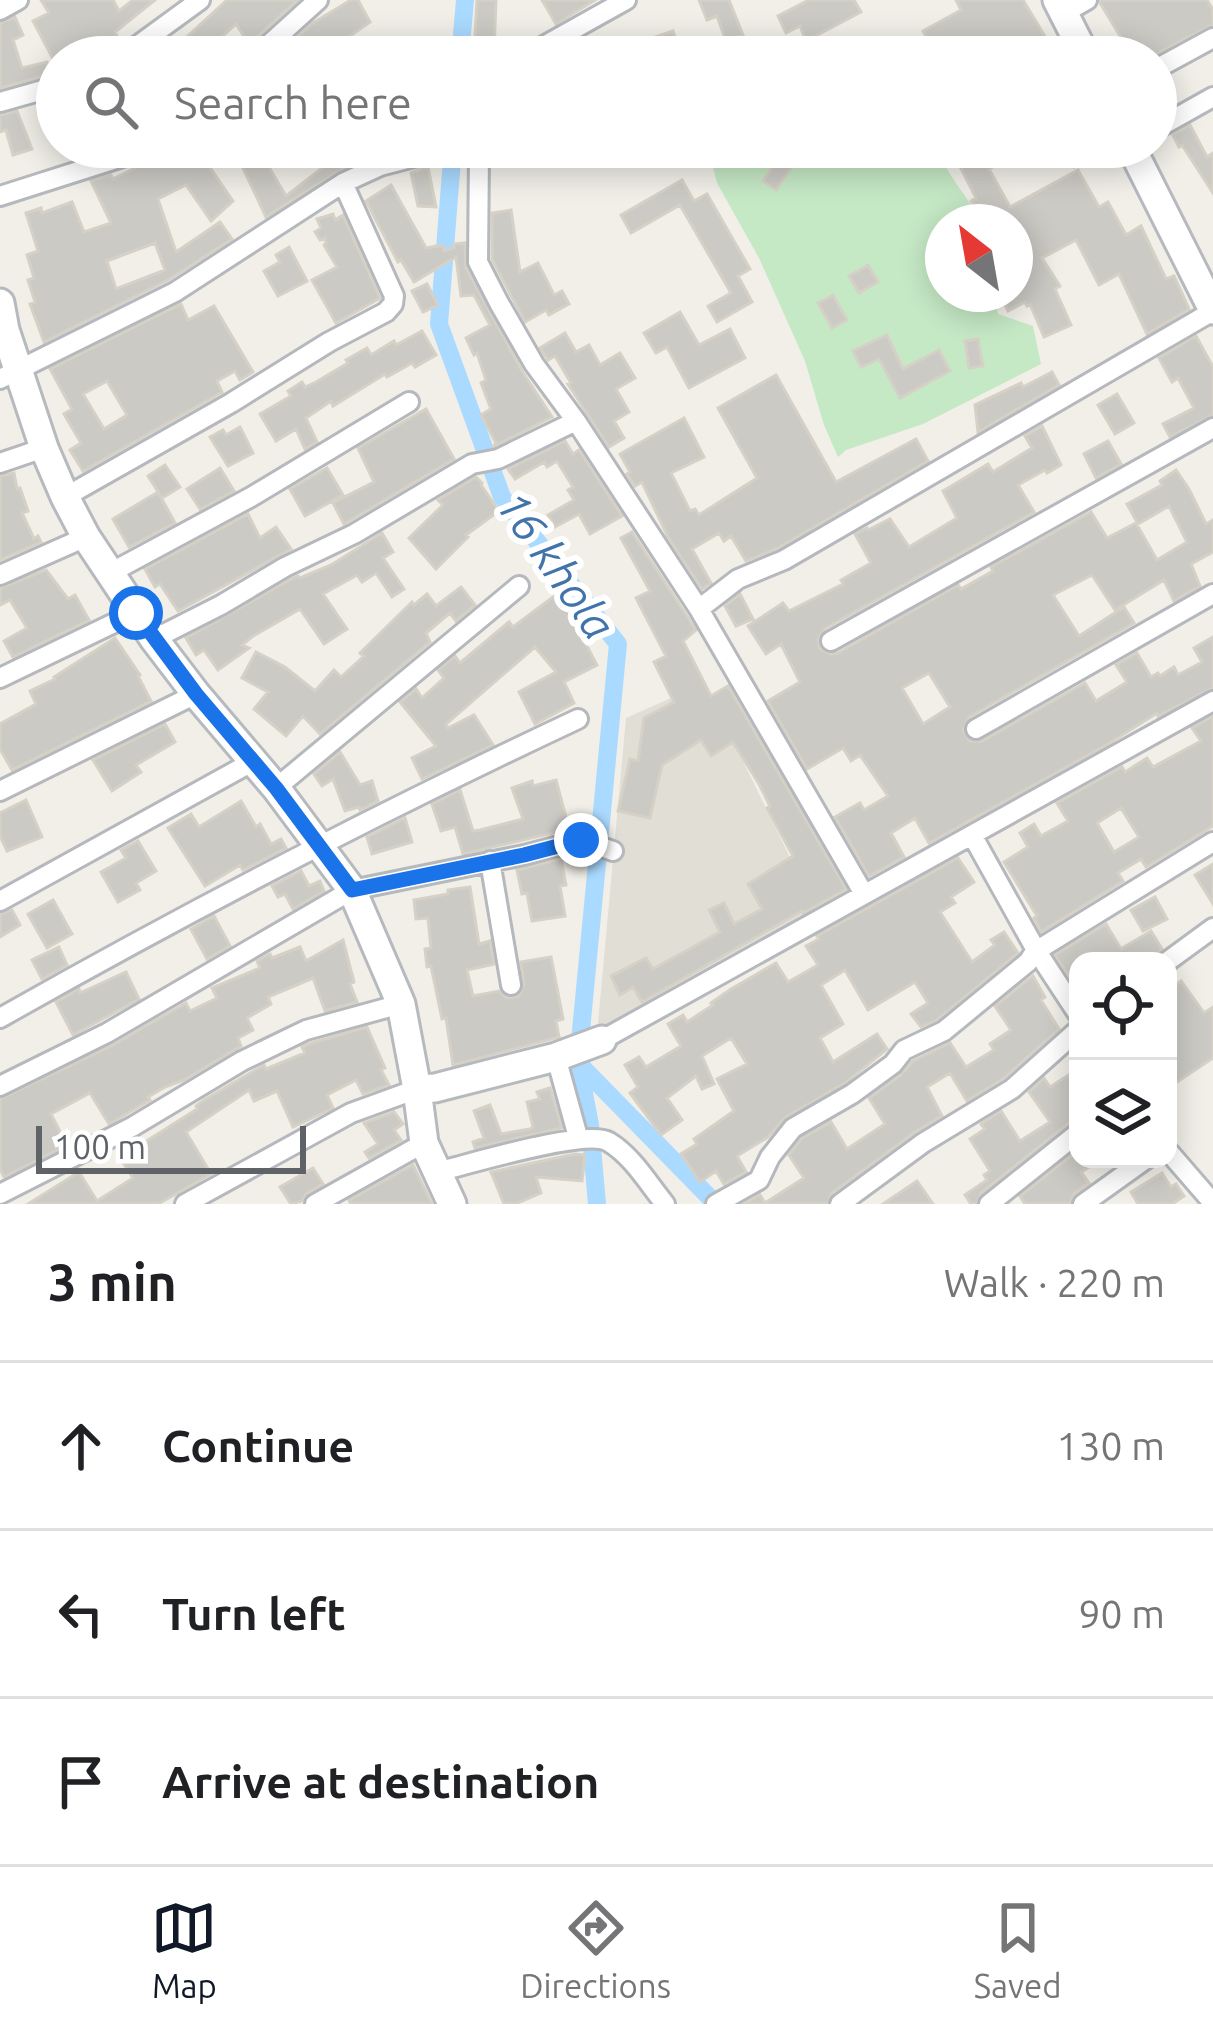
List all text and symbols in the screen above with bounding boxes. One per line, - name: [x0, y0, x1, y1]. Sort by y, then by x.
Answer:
- search box: [36, 36, 1177, 168]
- icon: search: [78, 69, 144, 135]
- text: Search here: [174, 77, 412, 128]
- north arrow: [925, 204, 1033, 312]
- water label: 16 khola: [486, 480, 626, 648]
- route start: [109, 586, 163, 640]
- route end: [554, 813, 608, 867]
- map controls: [1069, 952, 1177, 1168]
- button: locate: [1069, 952, 1177, 1060]
- button: layers: [1069, 1060, 1177, 1168]
- scale bar: [36, 1120, 306, 1173]
- text: 100 m: [54, 1128, 146, 1165]
- text: 3 min: [48, 1253, 177, 1311]
- text: Walk · 220 m: [944, 1261, 1165, 1304]
- icon: ahead: [48, 1413, 114, 1479]
- text: Continue: [162, 1420, 354, 1471]
- text: 130 m: [1056, 1424, 1165, 1467]
- icon: left: [48, 1581, 114, 1647]
- text: Turn left: [162, 1588, 346, 1639]
- text: 90 m: [1078, 1592, 1165, 1635]
- icon: arrive: [48, 1749, 114, 1815]
- text: Arrive at destination: [162, 1756, 599, 1807]
- tab: Map: [151, 1895, 217, 2004]
- tab: Directions: [520, 1895, 671, 2004]
- tab: Saved: [974, 1895, 1062, 2004]

